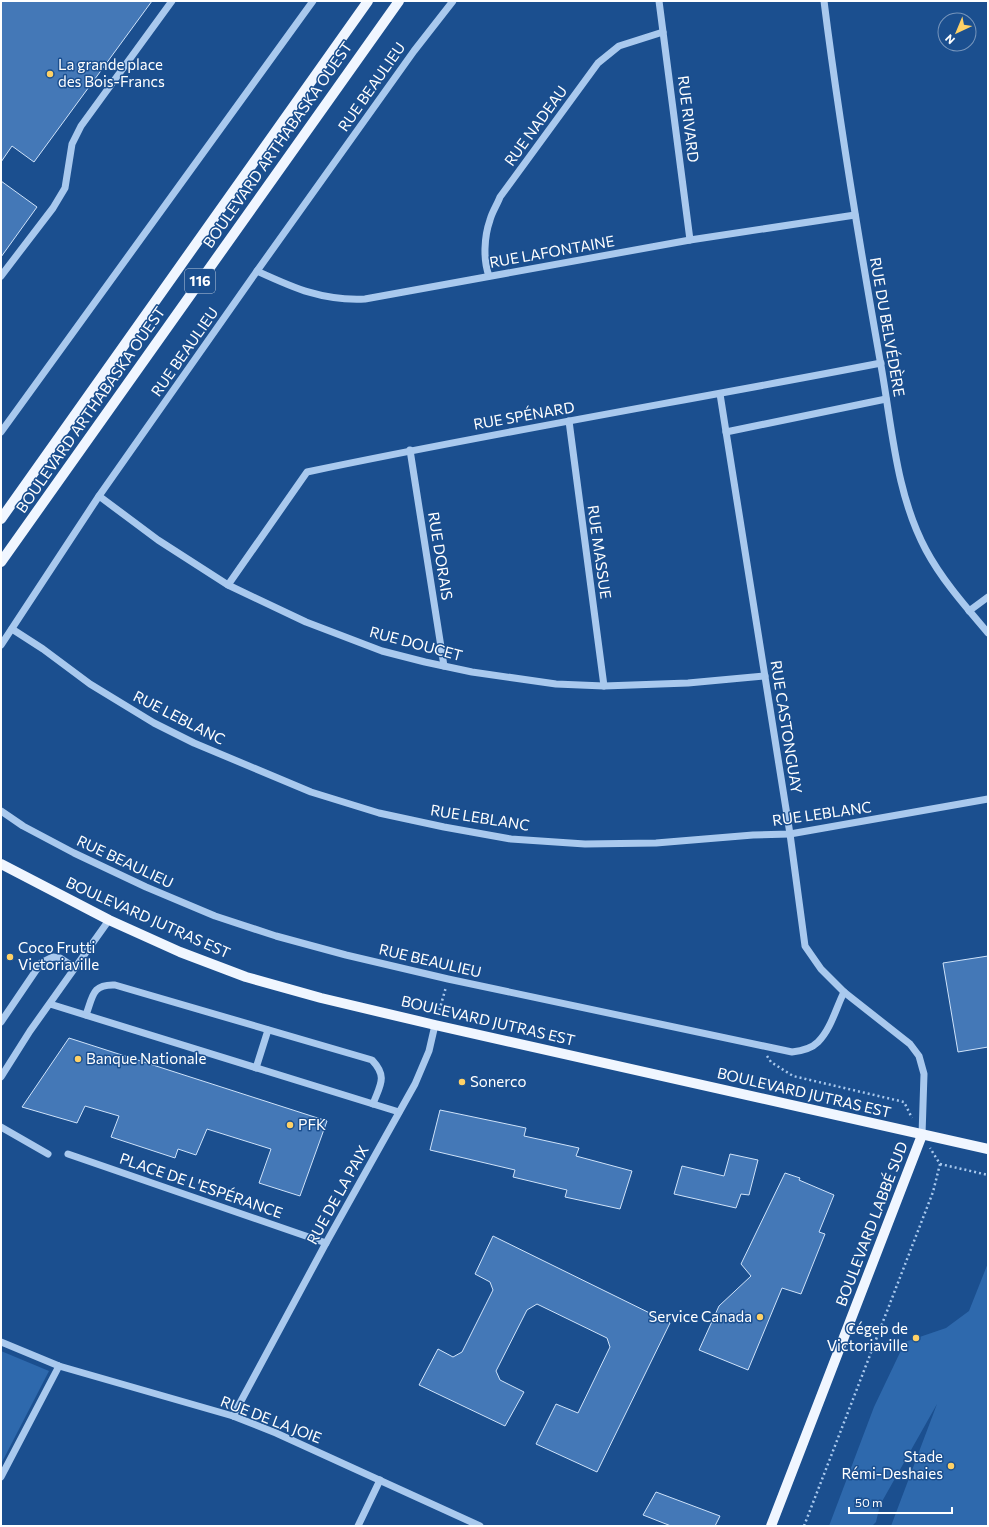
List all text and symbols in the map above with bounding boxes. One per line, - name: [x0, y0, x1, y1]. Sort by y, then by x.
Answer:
- north arrow: [937, 12, 977, 52]
- text: N: [942, 32, 957, 47]
- street label: BOULEVARD ARTHABASKA OUEST: [199, 38, 356, 251]
- street label: RUE BEAULIEU: [334, 38, 409, 134]
- place label: La grande place des Bois-Francs: [58, 55, 165, 90]
- marker: La grande place des Bois-Francs: [45, 69, 55, 79]
- street label: RUE RIVARD: [675, 74, 703, 163]
- street label: RUE NADEAU: [500, 82, 570, 169]
- street label: RUE LAFONTAINE: [488, 231, 616, 271]
- street label: RUE DU BELVÉDÈRE: [867, 255, 910, 398]
- road number: 116: [185, 269, 215, 293]
- street label: BOULEVARD ARTHABASKA OUEST: [12, 303, 169, 516]
- street label: RUE BEAULIEU: [147, 303, 222, 399]
- street label: RUE SPÉNARD: [472, 396, 576, 433]
- street label: RUE MASSUE: [584, 504, 616, 600]
- street label: RUE DORAIS: [425, 510, 457, 601]
- street label: RUE DOUCET: [368, 622, 465, 664]
- street label: RUE CASTONGUAY: [768, 659, 806, 795]
- street label: RUE LEBLANC: [131, 686, 228, 748]
- street label: RUE LEBLANC: [771, 797, 873, 829]
- street label: RUE LEBLANC: [429, 800, 531, 834]
- street label: RUE BEAULIEU: [74, 831, 177, 891]
- street label: BOULEVARD JUTRAS EST: [63, 873, 234, 962]
- place label: Coco Frutti Victoriaville: [18, 938, 99, 973]
- street label: RUE BEAULIEU: [377, 939, 483, 981]
- marker: Coco Frutti Victoriaville: [5, 952, 15, 962]
- street label: BOULEVARD JUTRAS EST: [399, 991, 577, 1049]
- place label: Banque Nationale: [86, 1049, 206, 1067]
- marker: Banque Nationale: [73, 1054, 83, 1064]
- street label: BOULEVARD JUTRAS EST: [715, 1063, 893, 1121]
- place label: Sonerco: [470, 1072, 526, 1090]
- marker: Sonerco: [457, 1077, 467, 1087]
- place label: PFK: [298, 1115, 326, 1133]
- marker: PFK: [285, 1120, 295, 1130]
- street label: BOULEVARD LABBÉ SUD: [830, 1138, 911, 1308]
- street label: RUE DE LA PAIX: [302, 1142, 372, 1247]
- street label: PLACE DE L'ESPÉRANCE: [117, 1148, 286, 1221]
- place label: Service Canada: [648, 1307, 752, 1325]
- marker: Service Canada: [755, 1312, 765, 1322]
- place label: Cégep de Victoriaville: [827, 1319, 908, 1354]
- marker: Cégep de Victoriaville: [911, 1333, 921, 1343]
- street label: RUE DE LA JOIE: [218, 1392, 325, 1447]
- place label: Stade Rémi-Deshaies: [841, 1447, 943, 1482]
- marker: Stade Rémi-Deshaies: [946, 1461, 956, 1471]
- scale bar: [849, 1489, 952, 1515]
- text: 50 m: [855, 1495, 883, 1509]

